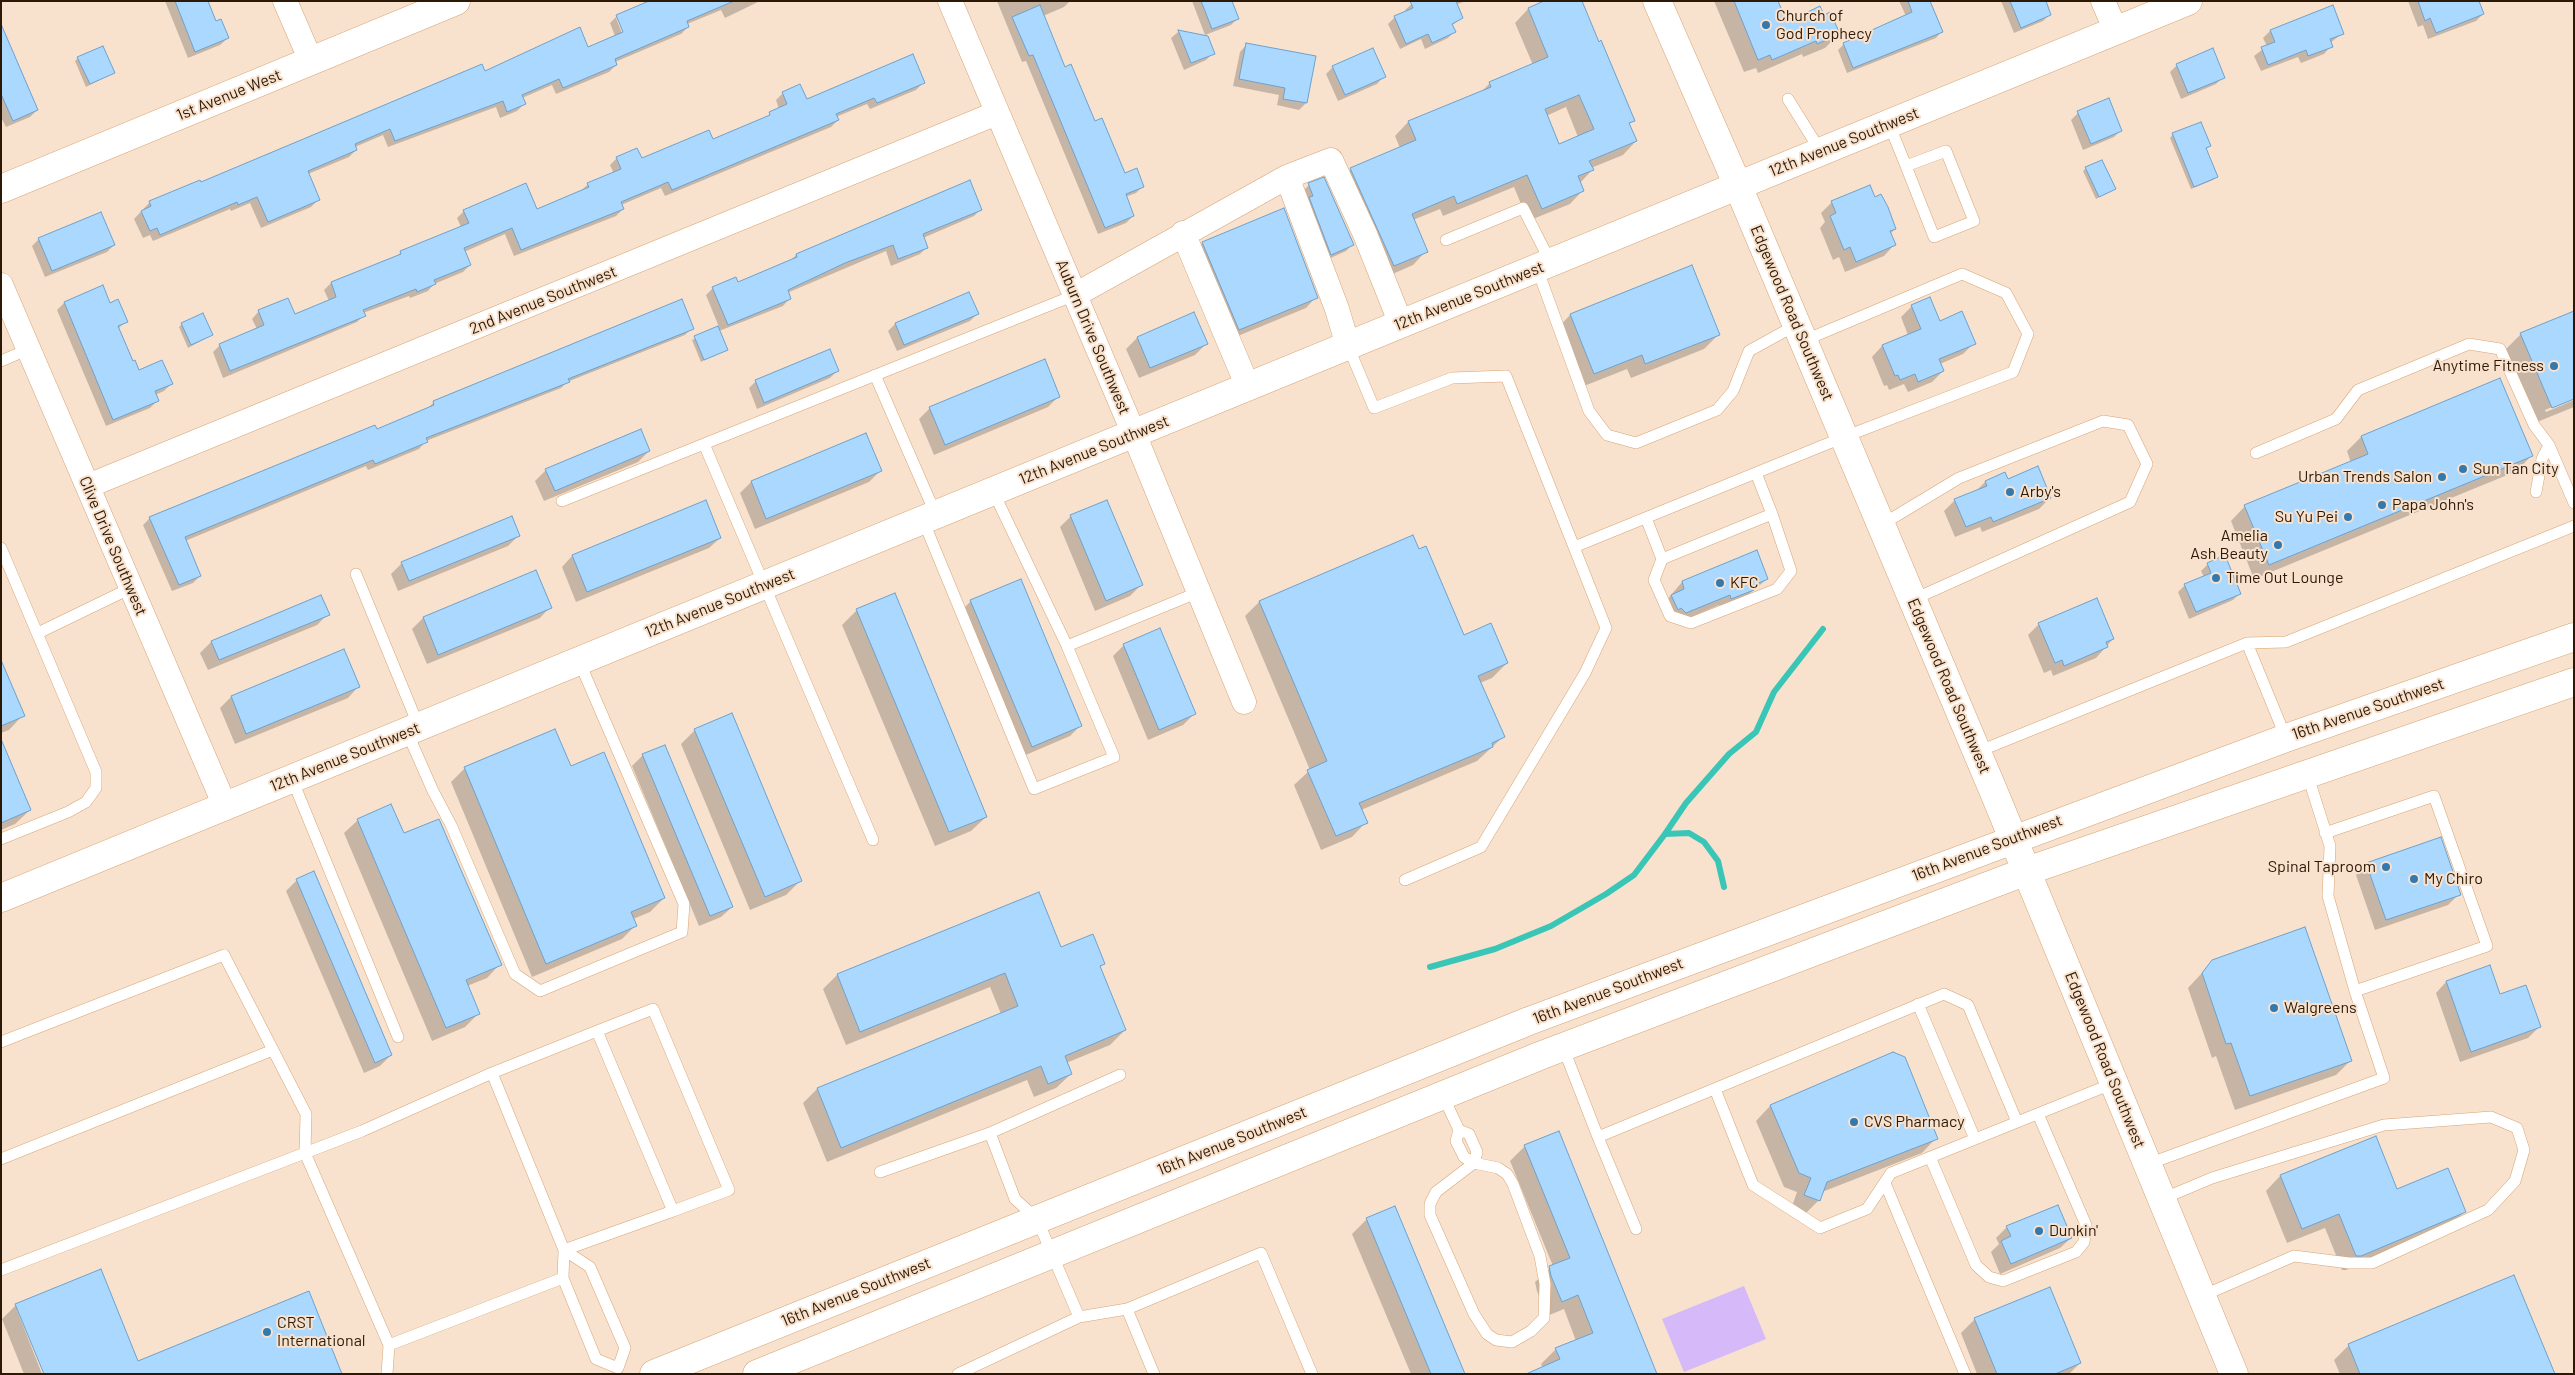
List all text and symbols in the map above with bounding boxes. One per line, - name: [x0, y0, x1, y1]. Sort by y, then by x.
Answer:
- place label: Church of God Prophecy: [1776, 6, 1872, 44]
- marker: Church of God Prophecy: [1760, 19, 1772, 31]
- street label: 1st Avenue West: [174, 65, 284, 125]
- street label: 12th Avenue Southwest: [1766, 103, 1922, 181]
- street label: Edgewood Road Southwest: [1746, 222, 1838, 404]
- street label: Auburn Drive Southwest: [1052, 257, 1134, 417]
- street label: 12th Avenue Southwest: [1391, 257, 1547, 335]
- street label: 2nd Avenue Southwest: [467, 262, 619, 338]
- place label: Anytime Fitness: [2433, 356, 2544, 376]
- marker: Anytime Fitness: [2548, 360, 2560, 372]
- street label: 12th Avenue Southwest: [1016, 411, 1172, 489]
- place label: Sun Tan City: [2473, 459, 2559, 479]
- marker: Sun Tan City: [2457, 463, 2469, 475]
- place label: Urban Trends Salon: [2298, 467, 2432, 487]
- marker: Urban Trends Salon: [2436, 471, 2448, 483]
- street label: Clive Drive Southwest: [75, 473, 151, 619]
- place label: Arby's: [2020, 482, 2061, 502]
- marker: Arby's: [2004, 486, 2016, 498]
- place label: Papa John's: [2392, 495, 2474, 515]
- marker: Papa John's: [2376, 499, 2388, 511]
- place label: Su Yu Pei: [2275, 507, 2338, 527]
- marker: Su Yu Pei: [2342, 511, 2354, 523]
- place label: Amelia Ash Beauty: [2190, 526, 2268, 564]
- marker: Amelia Ash Beauty: [2272, 539, 2284, 551]
- street label: 12th Avenue Southwest: [642, 564, 798, 642]
- place label: Time Out Lounge: [2226, 568, 2343, 588]
- marker: Time Out Lounge: [2210, 572, 2222, 584]
- place label: KFC: [1730, 573, 1759, 593]
- marker: KFC: [1714, 577, 1726, 589]
- street label: Edgewood Road Southwest: [1903, 595, 1995, 777]
- street label: 16th Avenue Southwest: [2289, 674, 2447, 744]
- street label: 12th Avenue Southwest: [267, 718, 423, 796]
- street label: 16th Avenue Southwest: [1909, 810, 2065, 886]
- place label: Spinal Taproom: [2268, 857, 2376, 877]
- marker: Spinal Taproom: [2380, 861, 2392, 873]
- place label: My Chiro: [2424, 869, 2483, 889]
- marker: My Chiro: [2408, 873, 2420, 885]
- street label: 16th Avenue Southwest: [1530, 953, 1686, 1029]
- street label: Edgewood Road Southwest: [2061, 969, 2149, 1151]
- place label: Walgreens: [2284, 998, 2357, 1018]
- marker: Walgreens: [2268, 1002, 2280, 1014]
- street label: 16th Avenue Southwest: [1154, 1102, 1310, 1180]
- place label: CVS Pharmacy: [1864, 1112, 1965, 1132]
- marker: CVS Pharmacy: [1848, 1116, 1860, 1128]
- place label: Dunkin': [2049, 1221, 2098, 1241]
- marker: Dunkin': [2033, 1225, 2045, 1237]
- street label: 16th Avenue Southwest: [778, 1253, 934, 1331]
- place label: CRST International: [277, 1313, 366, 1351]
- marker: CRST International: [261, 1326, 273, 1338]

